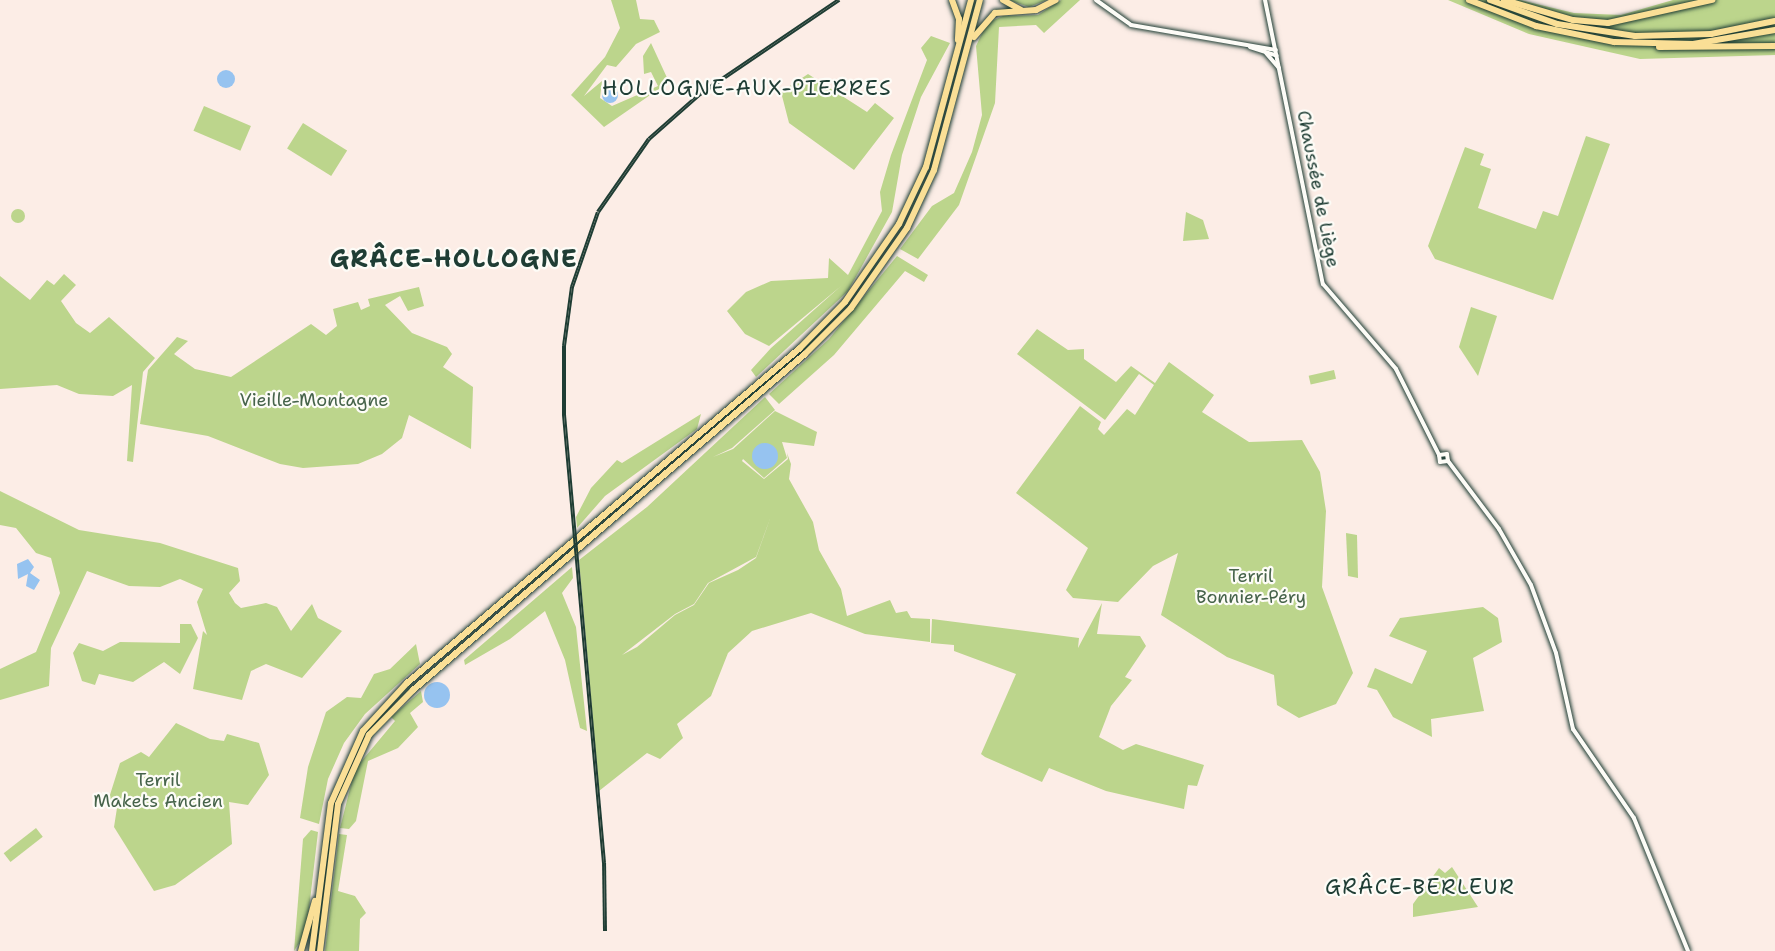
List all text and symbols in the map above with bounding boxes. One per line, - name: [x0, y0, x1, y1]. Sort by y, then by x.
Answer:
- district label: HOLLOGNE-AUX-PIERRES: [602, 75, 892, 101]
- street label: Chaussée de Liège: [1292, 109, 1344, 269]
- district label: GRÂCE-HOLLOGNE: [330, 246, 578, 274]
- park label: Vieille-Montagne: [239, 389, 389, 411]
- park label: Terril Bonnier-Péry: [1196, 566, 1306, 608]
- park label: Terril Makets Ancien: [93, 770, 223, 812]
- district label: GRÂCE-BERLEUR: [1325, 874, 1515, 900]

